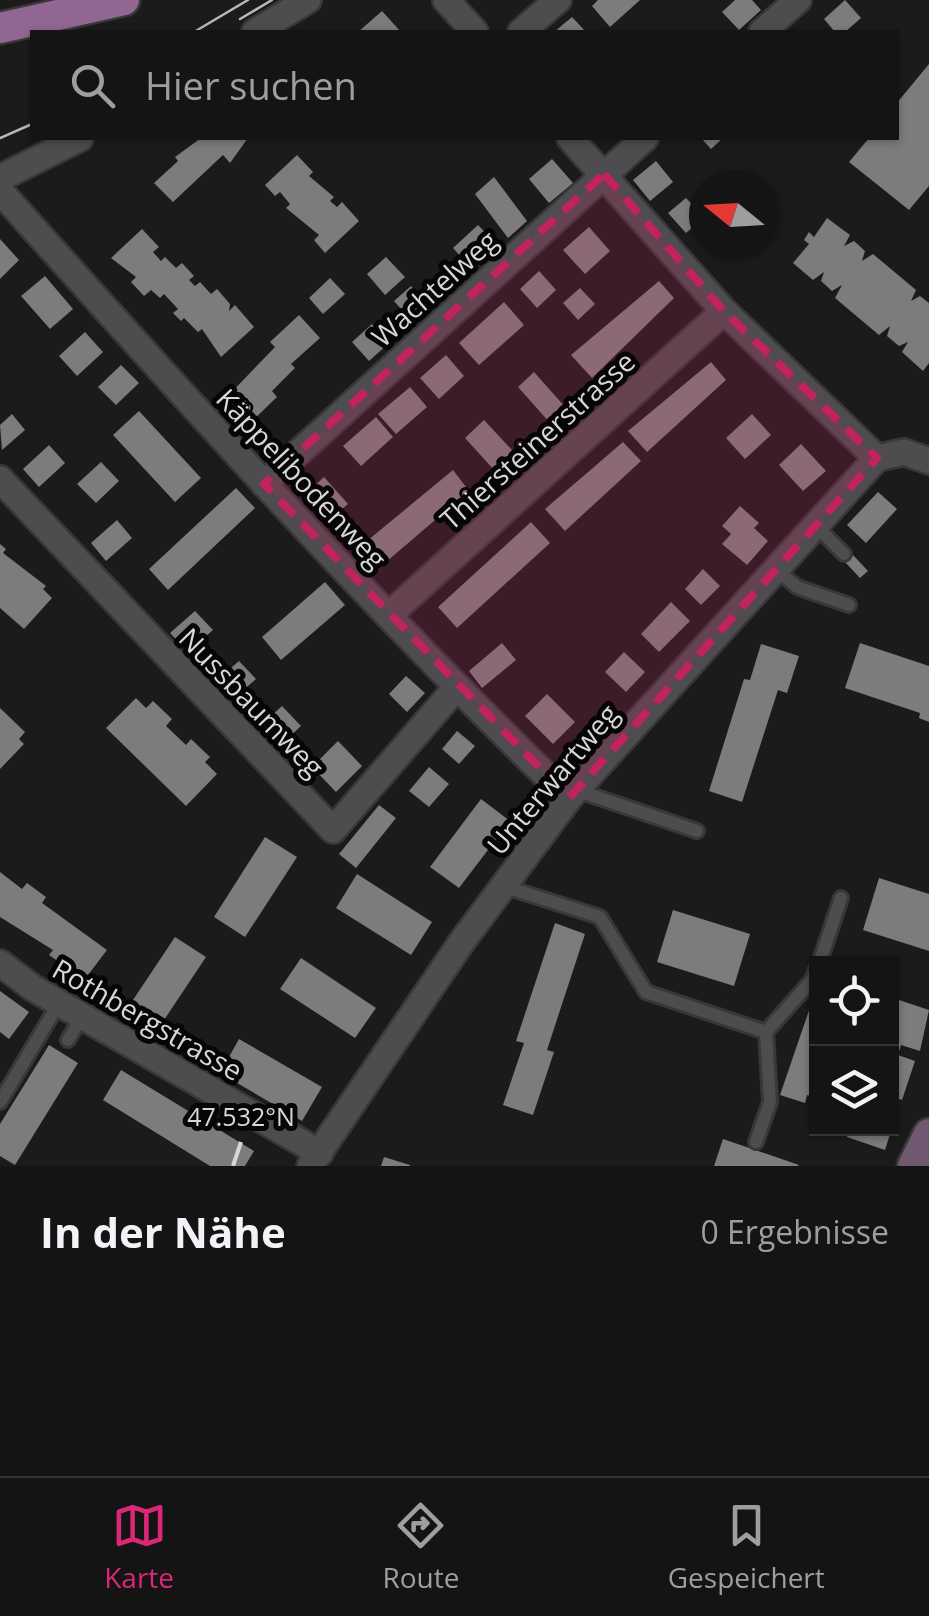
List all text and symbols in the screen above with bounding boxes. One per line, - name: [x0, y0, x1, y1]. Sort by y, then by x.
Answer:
- search box: [30, 30, 899, 140]
- icon: search: [65, 58, 120, 113]
- text: Hier suchen: [145, 59, 357, 111]
- north arrow: [689, 170, 779, 260]
- street label: Wachtelweg: [363, 221, 505, 355]
- street label: Thiersteinerstrasse: [431, 342, 643, 538]
- street label: Käppelibodenweg: [208, 380, 396, 576]
- street label: Nussbaumweg: [171, 619, 333, 785]
- street label: Unterwartweg: [478, 696, 626, 862]
- street label: Rothbergstrasse: [46, 949, 250, 1089]
- map controls: [809, 956, 899, 1136]
- button: locate: [809, 956, 899, 1046]
- button: layers: [809, 1046, 899, 1136]
- text: 47.532°N: [187, 1099, 295, 1133]
- text: In der Nähe: [40, 1203, 286, 1260]
- text: 0 Ergebnisse: [700, 1210, 889, 1253]
- tab: Karte: [104, 1498, 174, 1596]
- tab: Route: [382, 1498, 459, 1596]
- tab: Gespeichert: [668, 1498, 825, 1596]

